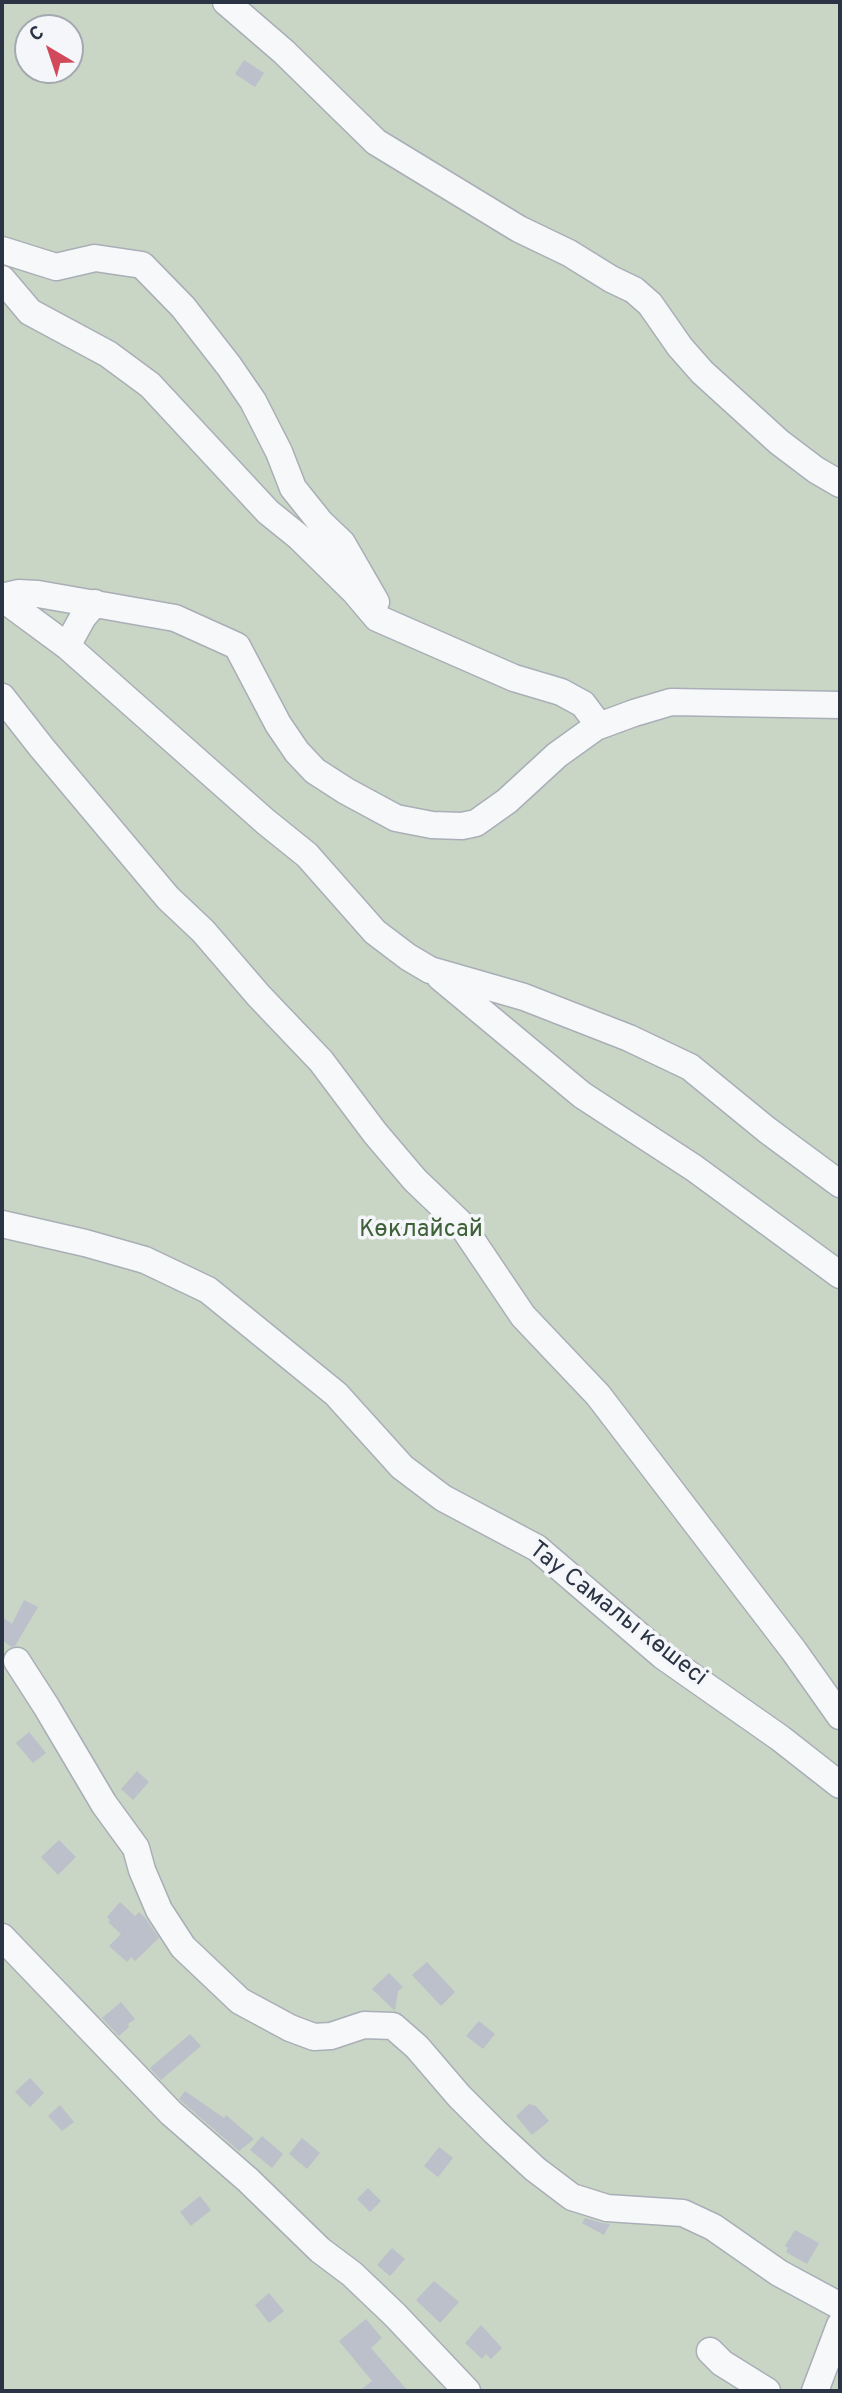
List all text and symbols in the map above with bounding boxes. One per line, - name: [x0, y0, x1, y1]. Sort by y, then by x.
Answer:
- north arrow: [14, 14, 84, 84]
- text: С: [25, 21, 49, 47]
- park label: Көклайсай: [359, 1217, 483, 1245]
- street label: Тау Самалы көшесі: [522, 1537, 712, 1693]

